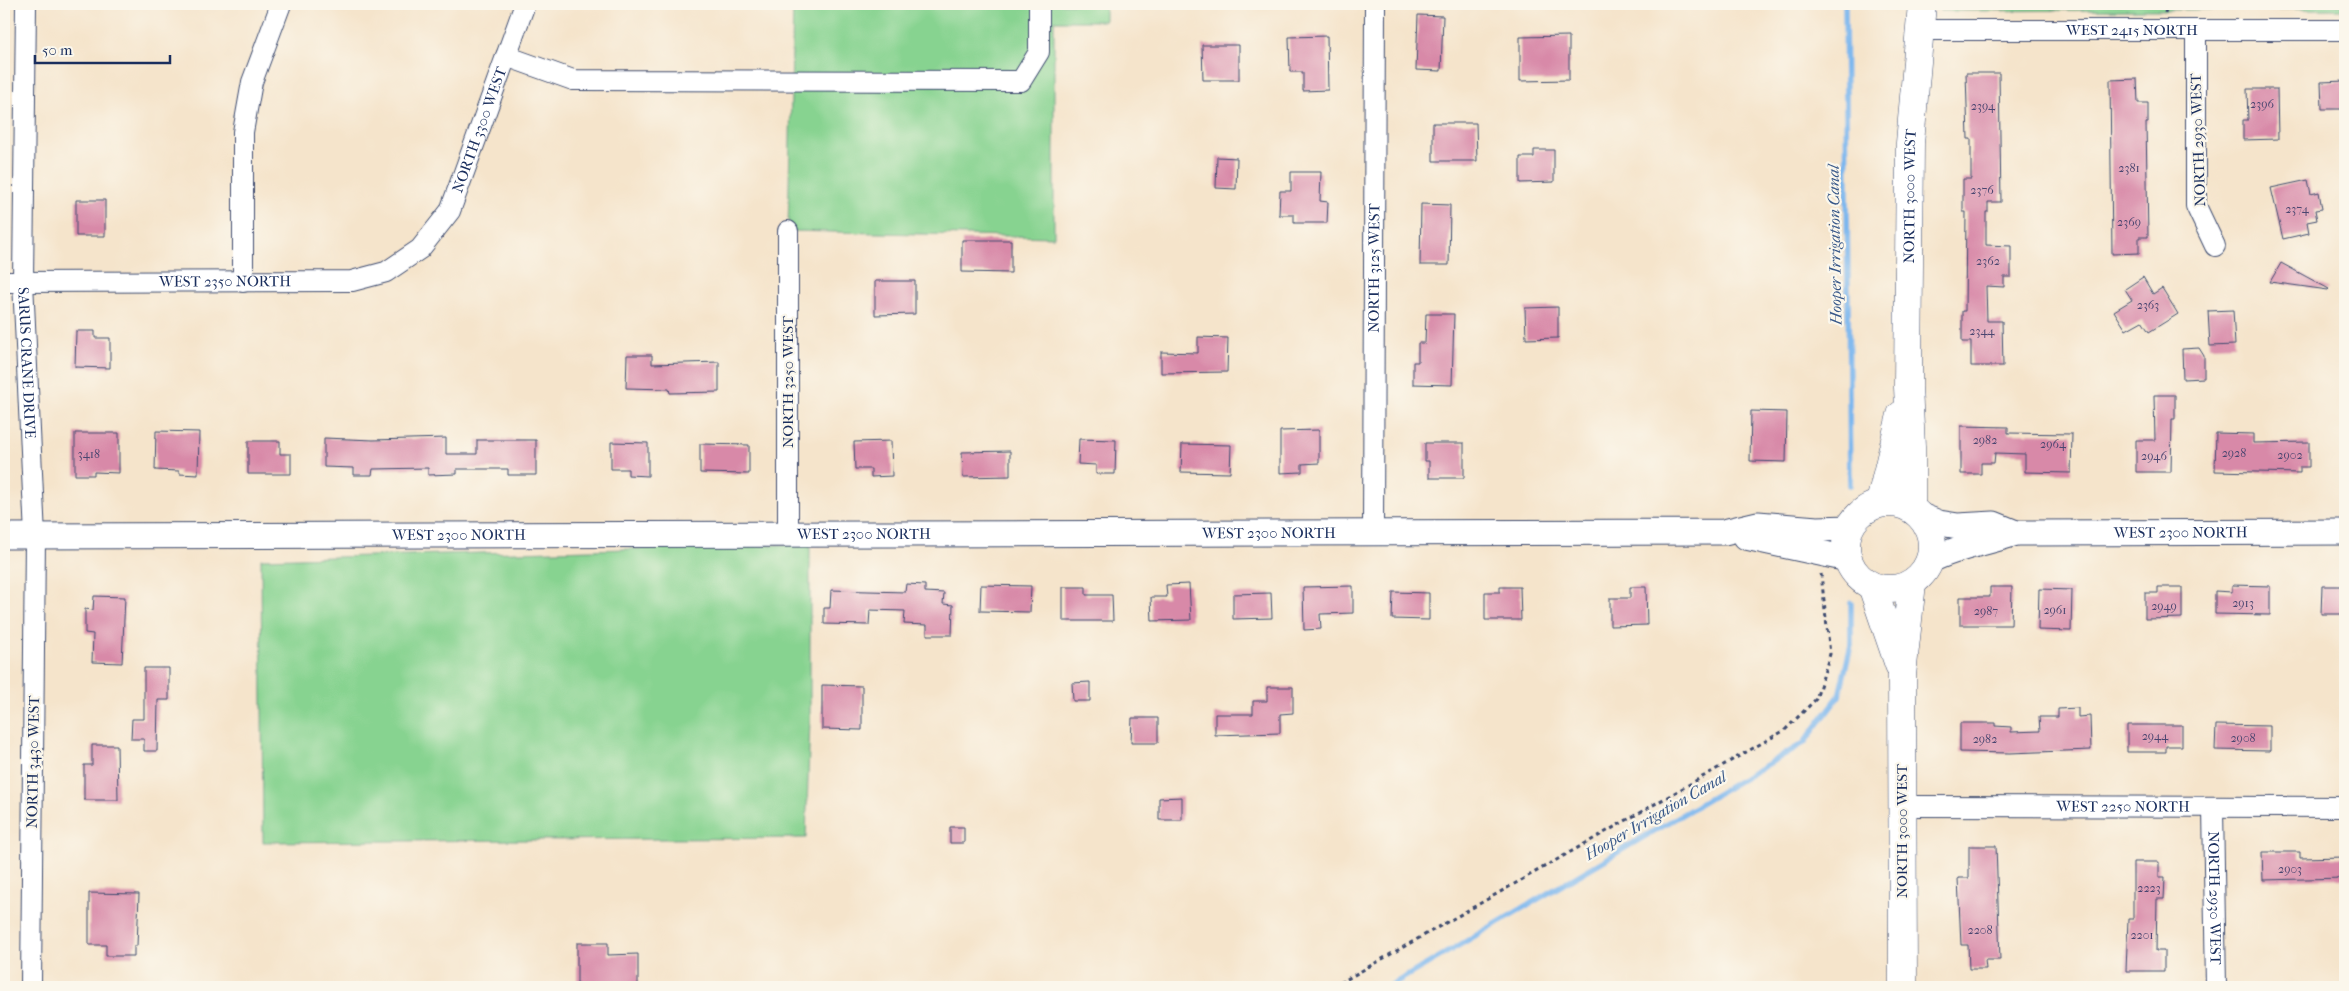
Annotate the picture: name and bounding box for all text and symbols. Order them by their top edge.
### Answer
street label: WEST 2415 NORTH [2065,21,2198,39]
scale bar [35,32,170,64]
text: 50 m [42,41,73,59]
street label: NORTH 3300 WEST [448,64,511,195]
street label: NORTH 2930 WEST [2187,72,2209,207]
house number: 2396 [2250,97,2274,111]
house number: 2394 [1971,99,1996,113]
street label: NORTH 3000 WEST [1900,127,1920,263]
house number: 2381 [2118,161,2140,175]
water label: Hooper Irrigation Canal [1824,163,1845,326]
house number: 2376 [1970,183,1994,197]
street label: NORTH 3125 WEST [1365,202,1383,333]
house number: 2374 [2285,202,2310,216]
house number: 2369 [2117,215,2141,229]
house number: 2362 [1976,254,2000,268]
street label: WEST 2350 NORTH [158,272,291,291]
street label: SARUS CRANE DRIVE [14,287,39,439]
house number: 2363 [2137,298,2159,312]
street label: NORTH 3250 WEST [779,315,797,448]
house number: 2344 [1969,324,1996,338]
house number: 2982 [1973,433,1997,447]
house number: 2964 [2040,437,2067,451]
house number: 2928 [2222,446,2246,460]
house number: 3418 [78,447,100,461]
house number: 2902 [2277,448,2303,462]
house number: 2946 [2141,449,2167,463]
street label: WEST 2300 NORTH [2113,523,2248,542]
street label: WEST 2300 NORTH [1201,524,1336,542]
street label: WEST 2300 NORTH [796,525,931,543]
street label: WEST 2300 NORTH [391,526,526,544]
house number: 2913 [2232,596,2254,610]
house number: 2949 [2151,599,2177,613]
house number: 2961 [2043,603,2067,617]
house number: 2987 [1974,604,1998,618]
street label: NORTH 3430 WEST [23,695,43,829]
house number: 2944 [2142,729,2169,743]
house number: 2908 [2230,731,2256,745]
house number: 2982 [1973,732,1997,746]
street label: NORTH 3000 WEST [1893,763,1911,898]
water label: Hooper Irrigation Canal [1580,766,1731,864]
street label: WEST 2250 NORTH [2055,797,2190,816]
street label: NORTH 2930 WEST [2204,831,2225,966]
house number: 2903 [2278,862,2302,876]
house number: 2223 [2137,881,2161,895]
house number: 2208 [1968,923,1993,937]
house number: 2201 [2130,928,2154,942]

